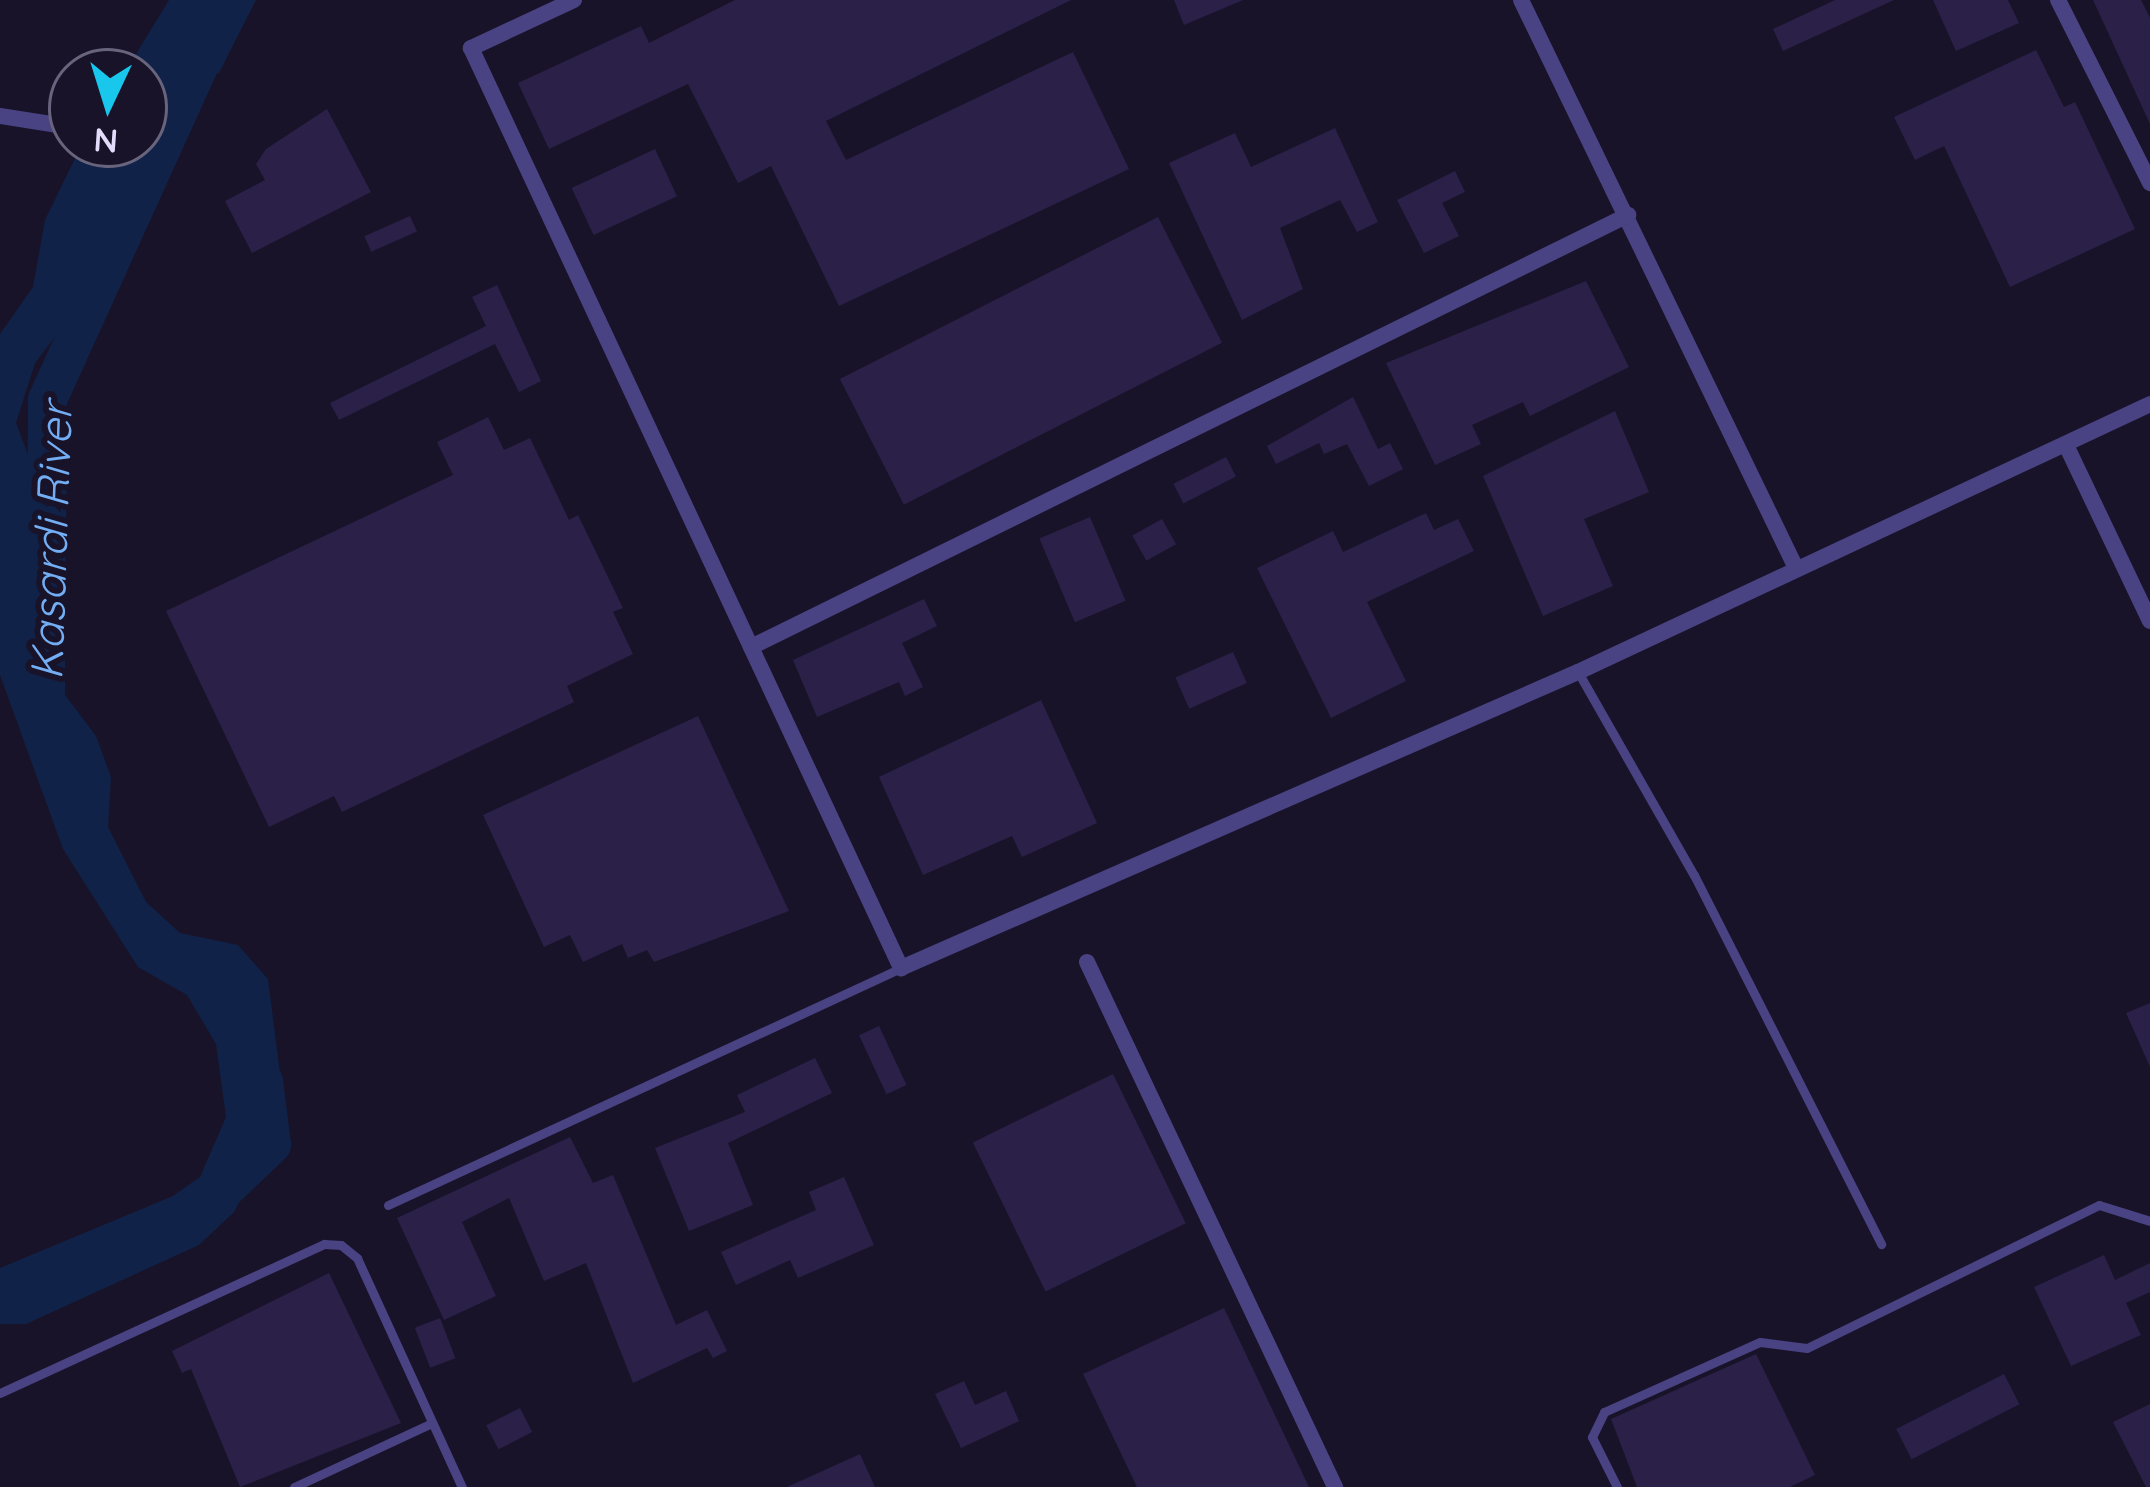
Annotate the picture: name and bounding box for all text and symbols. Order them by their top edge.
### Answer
north arrow [48,48,168,168]
text: N [92,120,119,163]
water label: Kasardi River [19,401,83,681]

